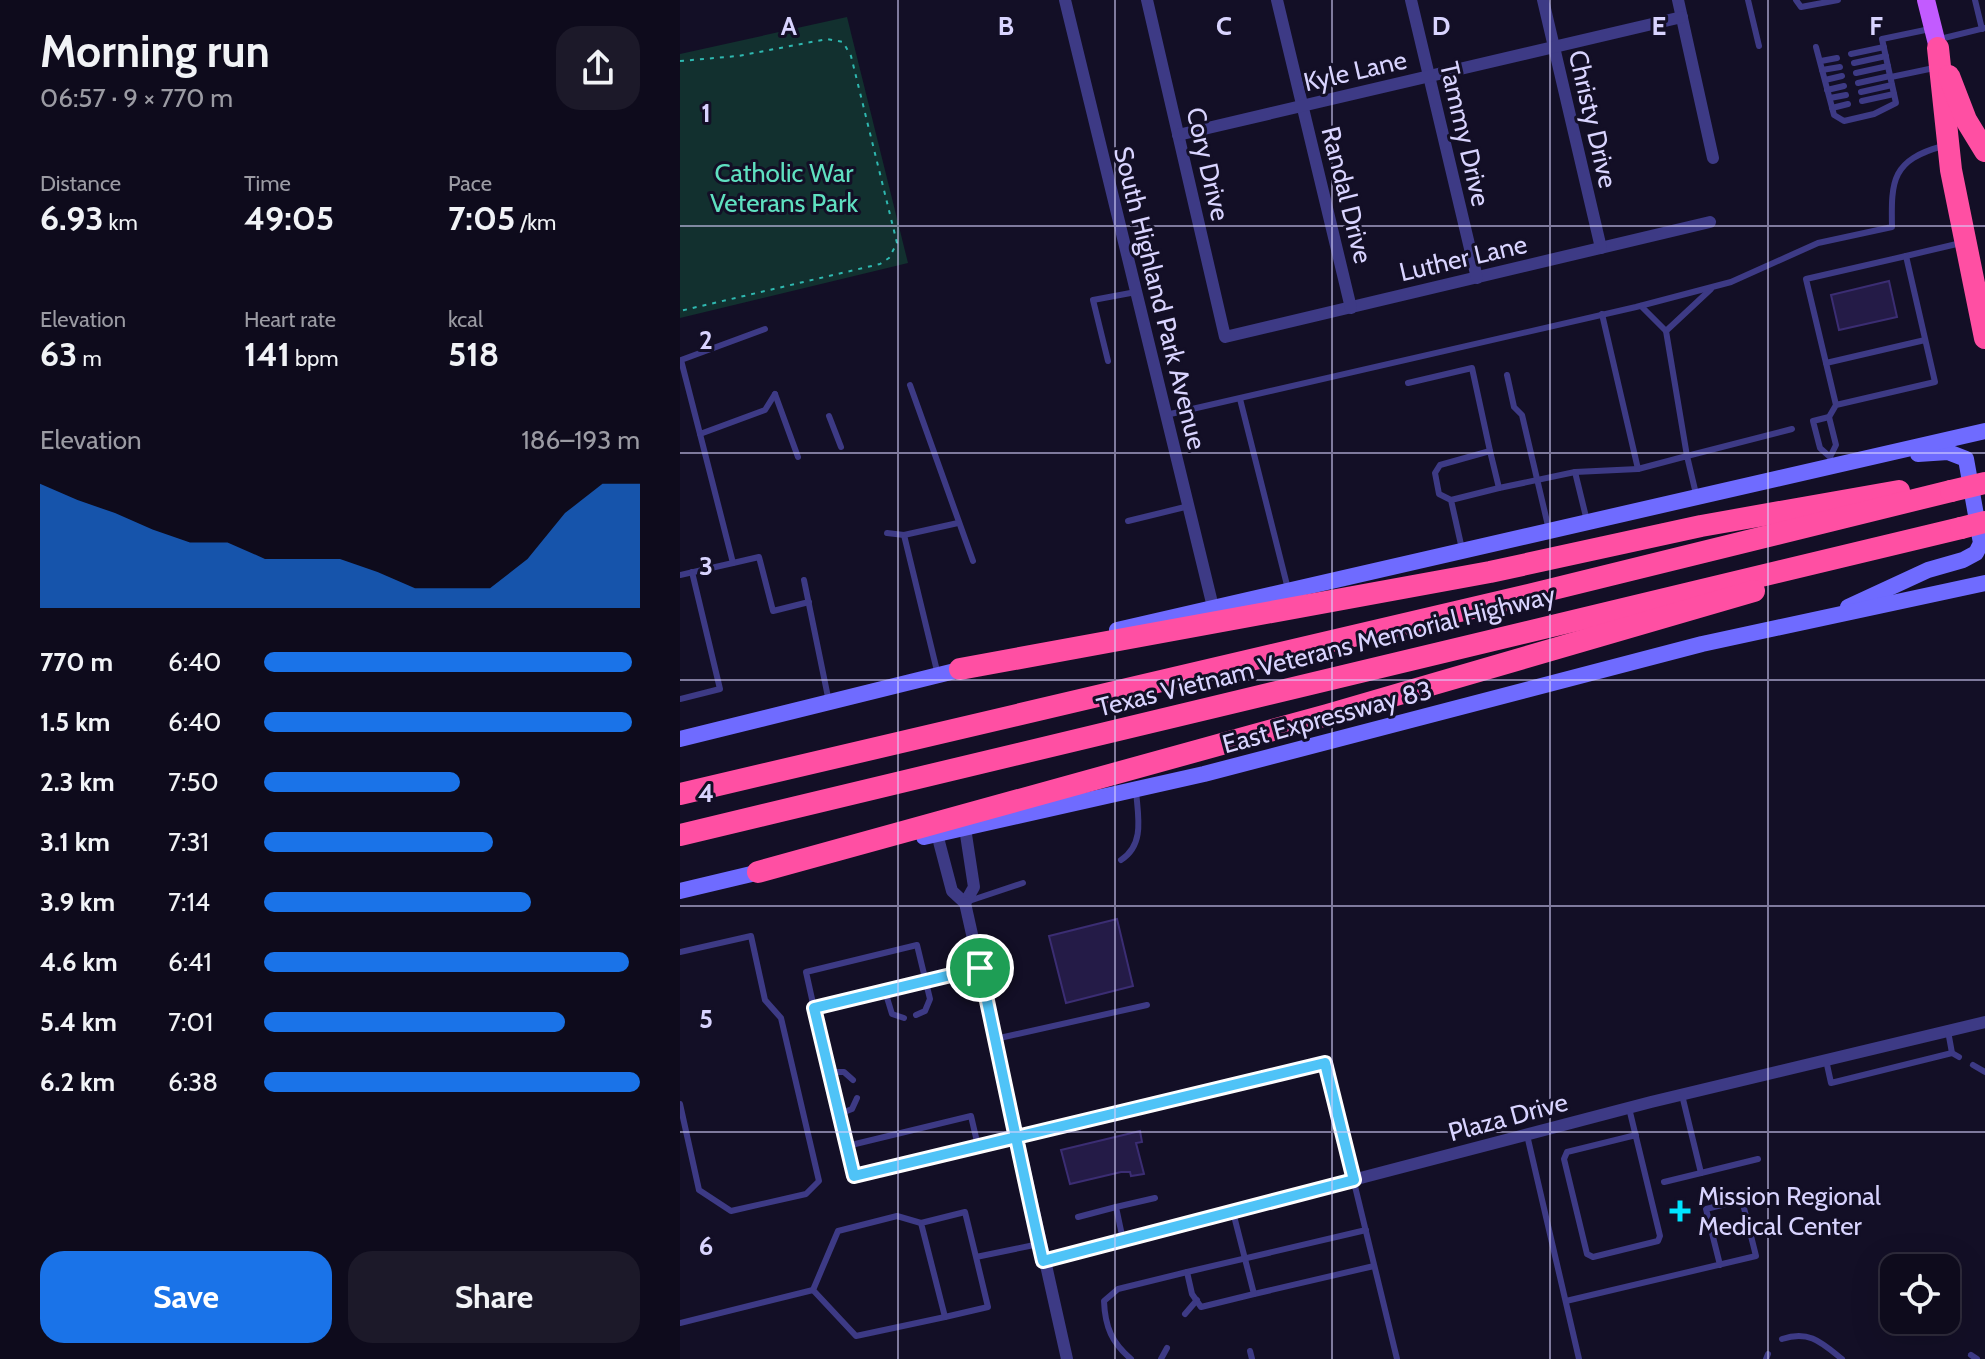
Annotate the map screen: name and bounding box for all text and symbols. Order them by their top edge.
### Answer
text: A [781,10,798,42]
text: B [998,10,1014,42]
text: C [1216,10,1232,42]
text: D [1432,10,1450,42]
text: E [1652,10,1666,42]
text: F [1869,10,1883,42]
text: Morning run [40,25,270,78]
button: share [556,26,640,110]
street label: Kyle Lane [1300,44,1410,98]
street label: Christy Drive [1562,47,1624,191]
street label: Tammy Drive [1433,59,1497,209]
text: 06:57 · 9 × 770 m [40,82,233,114]
text: 1 [701,97,711,129]
street label: Cory Drive [1179,104,1237,224]
street label: Randal Drive [1315,123,1379,267]
street label: South Highland Park Avenue [1107,143,1213,453]
park label: Catholic War Veterans Park [710,157,858,219]
text: Distance [40,170,121,197]
text: Time [244,170,291,197]
text: Pace [448,170,492,197]
text: 6.93 [40,197,104,239]
text: 49:05 [244,197,334,239]
text: 7:05 [448,197,515,239]
text: km [104,209,138,236]
text: /km [515,209,556,236]
street label: Luther Lane [1396,228,1530,288]
text: Elevation [40,306,126,333]
text: Heart rate [244,306,336,333]
text: kcal [448,306,483,333]
text: 2 [699,324,713,356]
text: 63 [40,333,77,375]
text: 141 [244,333,290,375]
text: 518 [448,333,499,375]
text: m [77,345,102,372]
text: bpm [290,345,339,372]
text: Elevation [40,424,142,456]
text: 186–193 m [521,424,640,456]
text: 3 [699,550,713,582]
street label: Texas Vietnam Veterans Memorial Highway [1093,578,1559,724]
text: 770 m [40,646,113,678]
text: 6:40 [168,646,221,678]
street label: East Expressway 83 [1219,674,1435,760]
text: 1.5 km [40,706,110,738]
text: 6:40 [168,706,221,738]
text: 2.3 km [40,766,115,798]
text: 7:50 [168,766,219,798]
text: 4 [698,777,714,809]
text: 3.1 km [40,826,110,858]
text: 7:31 [168,826,209,858]
text: 3.9 km [40,886,115,918]
text: 7:14 [168,886,210,918]
pin [946,934,1014,1002]
text: 4.6 km [40,946,118,978]
text: 6:41 [168,946,212,978]
icon: arrive [958,946,1002,990]
text: 5 [699,1003,713,1035]
text: 5.4 km [40,1006,117,1038]
text: 7:01 [168,1006,213,1038]
text: 6.2 km [40,1066,115,1098]
text: 6:38 [168,1066,218,1098]
street label: Plaza Drive [1445,1086,1571,1148]
place label: Mission Regional Medical Center [1698,1180,1881,1242]
marker: Mission Regional Medical Center [1669,1200,1691,1222]
text: 6 [699,1230,713,1262]
button: Save [40,1251,332,1343]
button: Share [348,1251,640,1343]
map controls [1880,1254,1960,1334]
button: locate [1880,1254,1960,1334]

